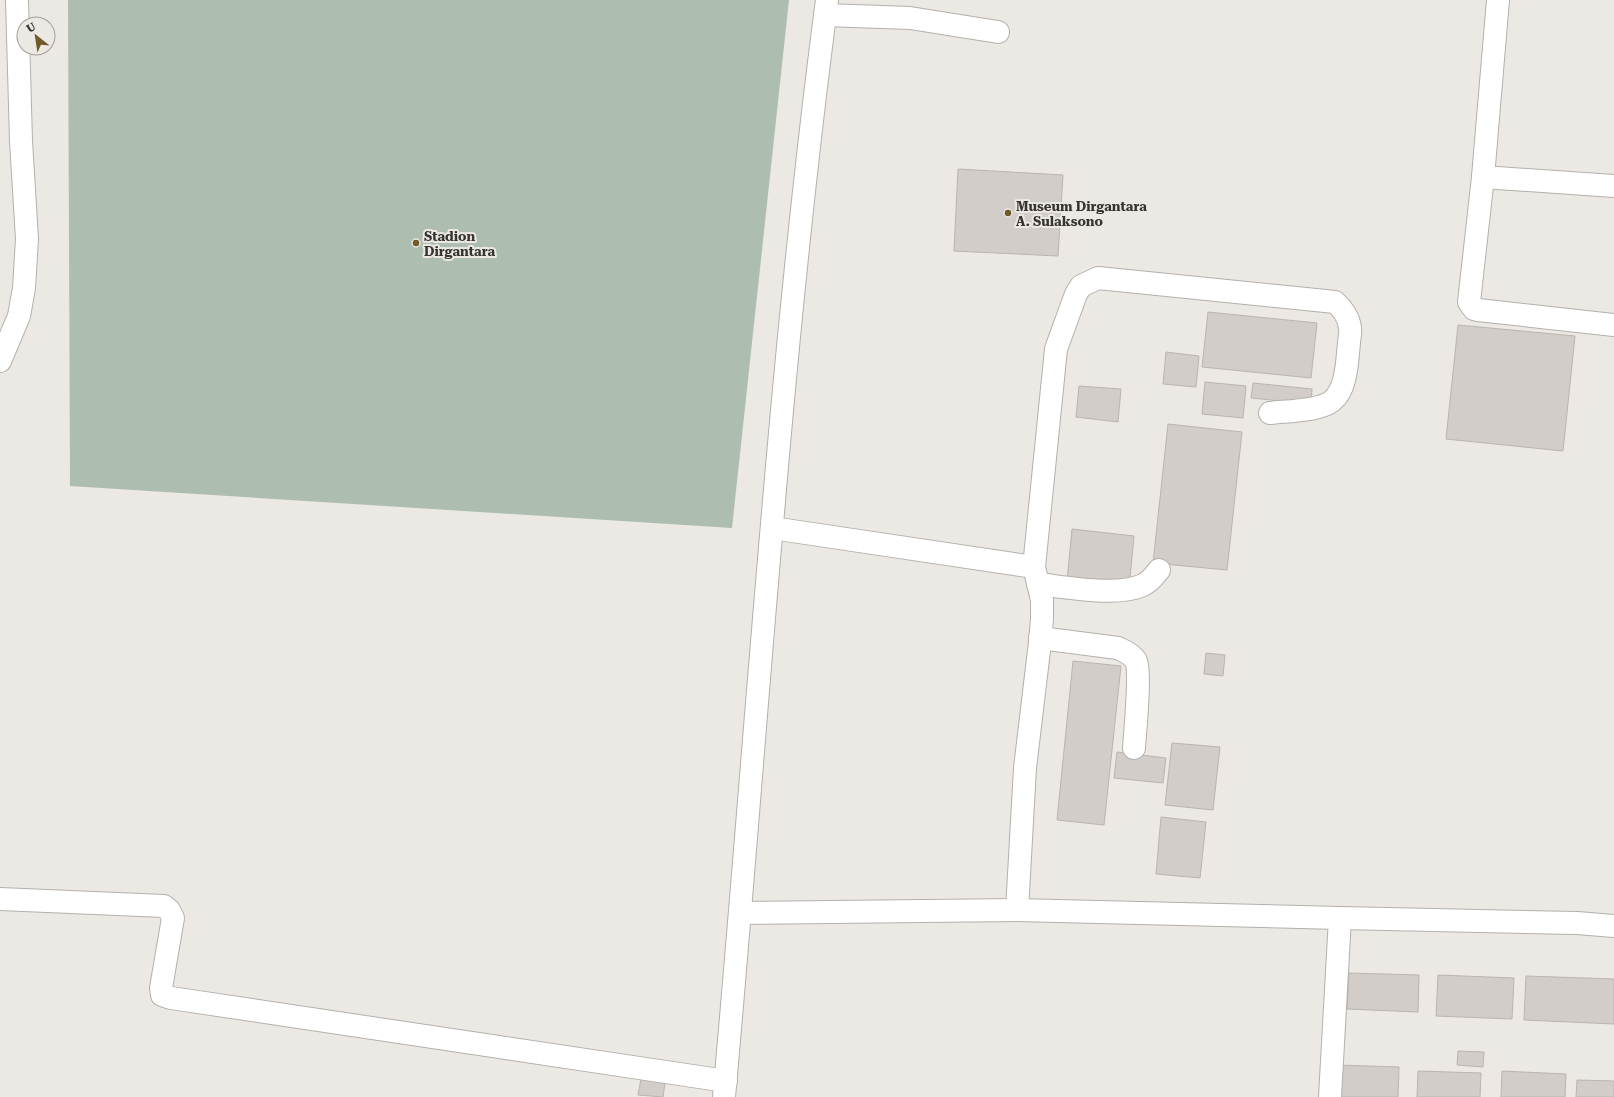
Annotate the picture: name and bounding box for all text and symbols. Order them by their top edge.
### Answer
north arrow [16,16,56,56]
text: U [24,20,39,36]
place label: Museum Dirgantara A. Sulaksono [1016,199,1147,229]
marker: Museum Dirgantara A. Sulaksono [1003,208,1013,218]
place label: Stadion Dirgantara [424,229,495,259]
marker: Stadion Dirgantara [411,238,421,248]

